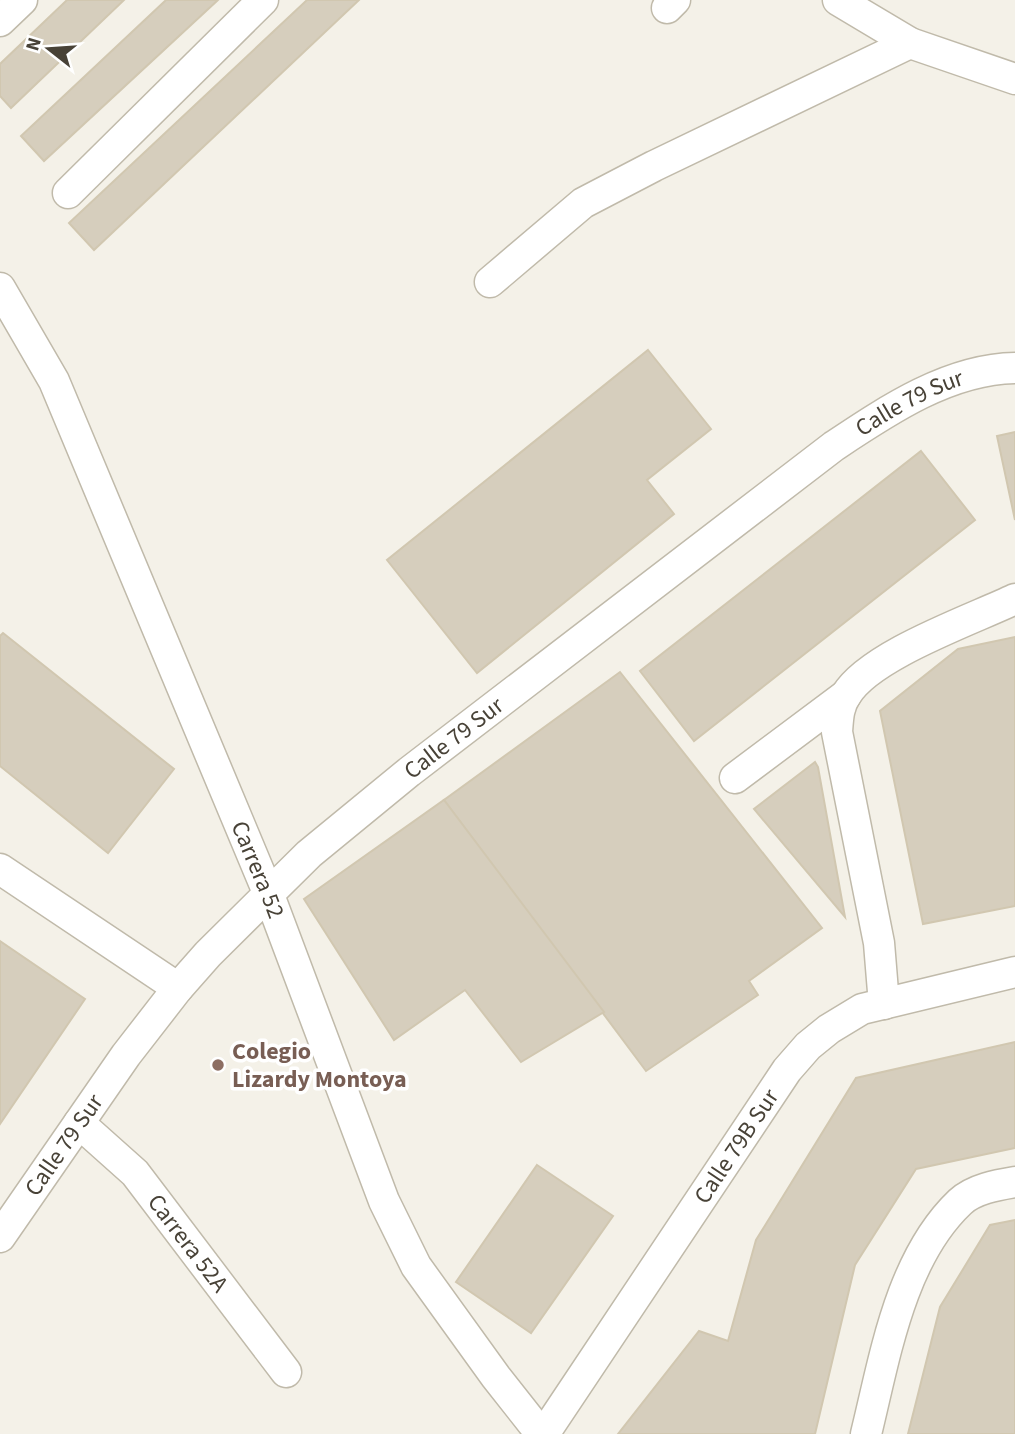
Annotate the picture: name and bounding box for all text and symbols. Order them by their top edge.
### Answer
north arrow [14,14,84,84]
text: N [19,34,49,54]
street label: Calle 79 Sur [848,360,968,445]
street label: Calle 79 Sur [396,688,511,788]
street label: Carrera 52 [222,815,294,923]
place label: Colegio Lizardy Montoya [232,1034,407,1097]
marker: Colegio Lizardy Montoya [210,1057,226,1073]
street label: Calle 79B Sur [685,1081,788,1211]
street label: Calle 79 Sur [16,1086,112,1203]
street label: Carrera 52A [139,1186,237,1300]

